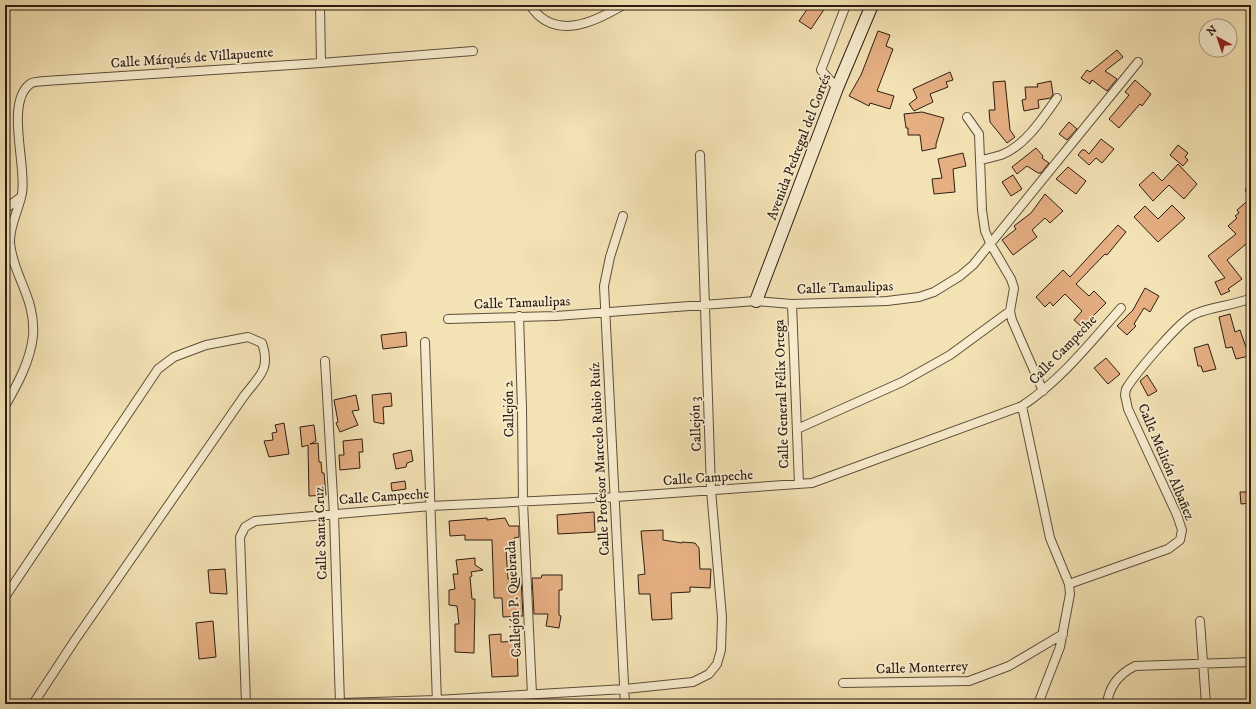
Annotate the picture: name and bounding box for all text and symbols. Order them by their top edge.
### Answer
north arrow [1198,18,1238,58]
text: N [1204,23,1220,39]
street label: Calle Márqués de Villapuente [110,43,274,73]
street label: Avenida Pedregal del Cortés [763,71,835,223]
street label: Calle Tamaulipas [797,277,894,299]
street label: Calle Tamaulipas [474,292,571,314]
street label: Calle Campeche [1025,311,1101,389]
street label: Calle General Félix Ortega [770,319,794,469]
street label: Calle Profesor Marcelo Rubio Ruíz [586,362,614,556]
street label: Callejón 2 [500,380,518,438]
street label: Callejón 3 [686,396,706,452]
street label: Calle Melitón Albañez [1133,401,1199,523]
street label: Calle Campeche [662,466,754,490]
street label: Calle Campeche [338,485,430,509]
street label: Calle Santa Cruz [310,486,332,580]
street label: Callejón P. Quebrada [502,540,526,658]
street label: Calle Monterrey [876,657,969,679]

